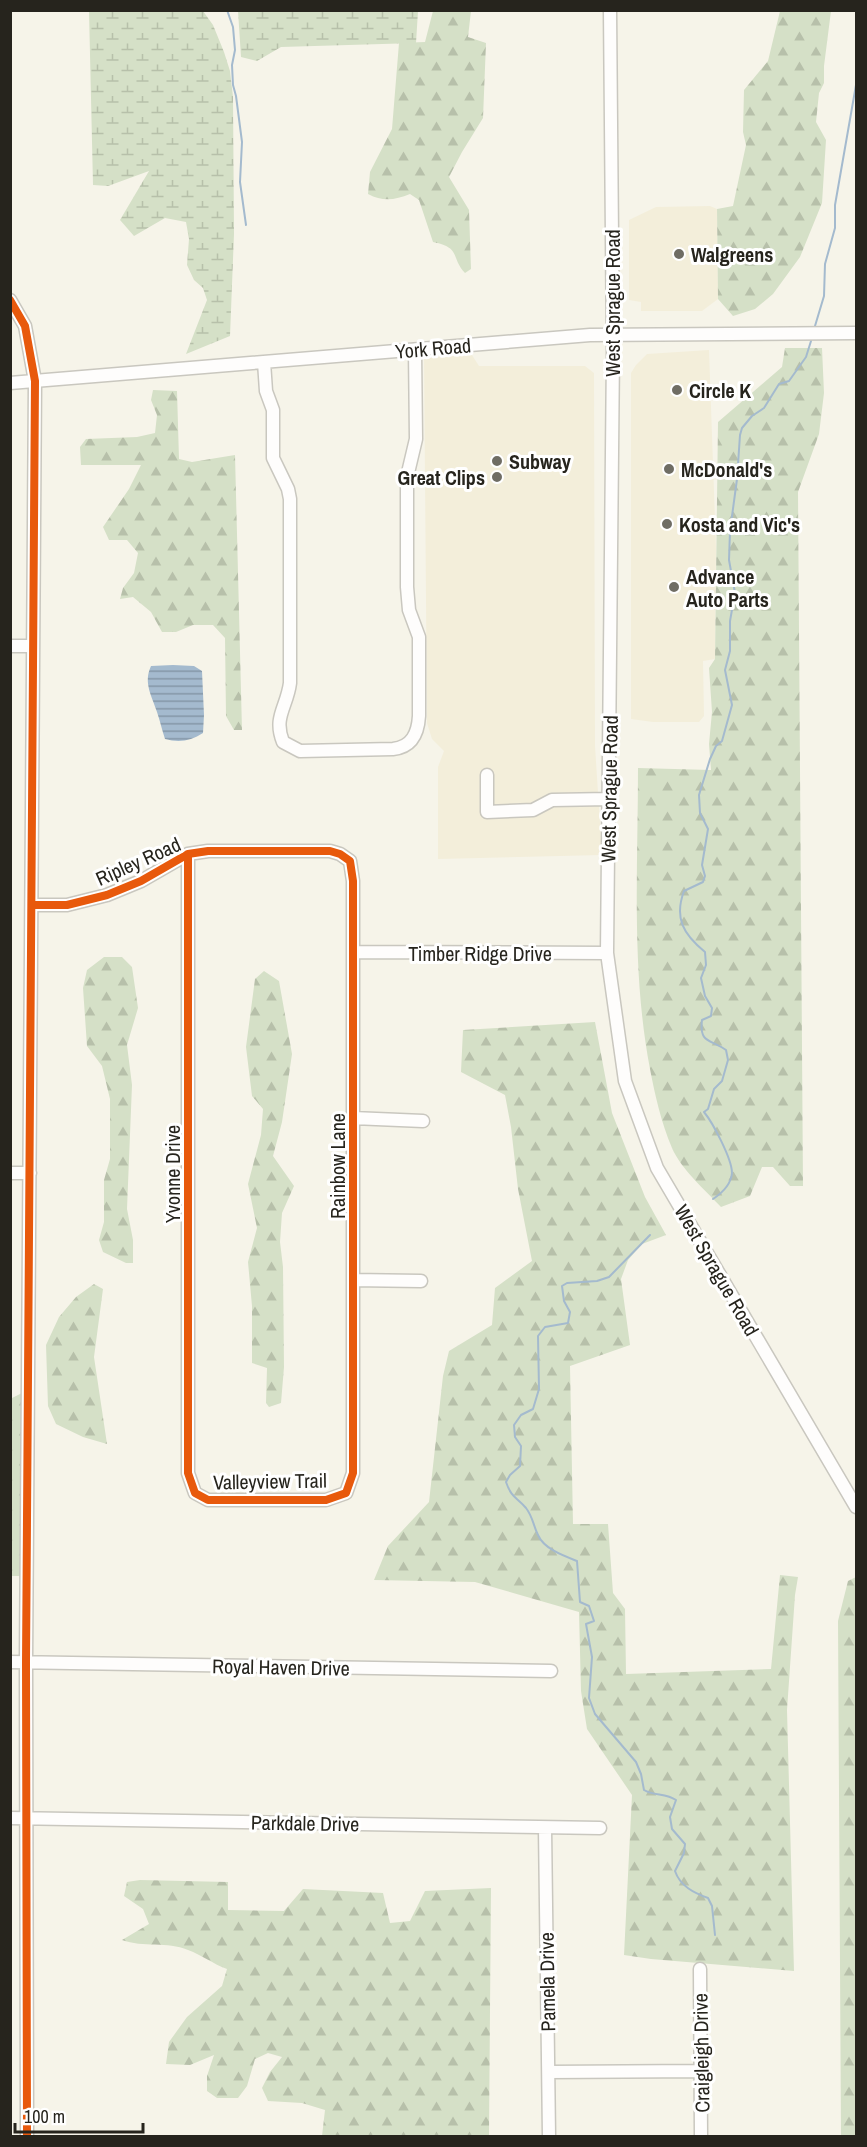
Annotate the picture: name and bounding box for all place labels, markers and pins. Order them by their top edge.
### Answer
place label: Walgreens [691,241,773,268]
marker: Walgreens [672,247,686,261]
place label: Circle K [689,377,751,404]
marker: Circle K [670,383,684,397]
place label: Subway [509,448,572,475]
marker: Subway [490,454,504,468]
place label: McDonald's [681,456,772,483]
marker: McDonald's [662,462,676,476]
place label: Great Clips [398,464,485,491]
marker: Great Clips [490,470,504,484]
place label: Kosta and Vic's [679,511,800,538]
marker: Kosta and Vic's [660,517,674,531]
place label: Advance Auto Parts [686,563,769,613]
marker: Advance Auto Parts [667,580,681,594]

